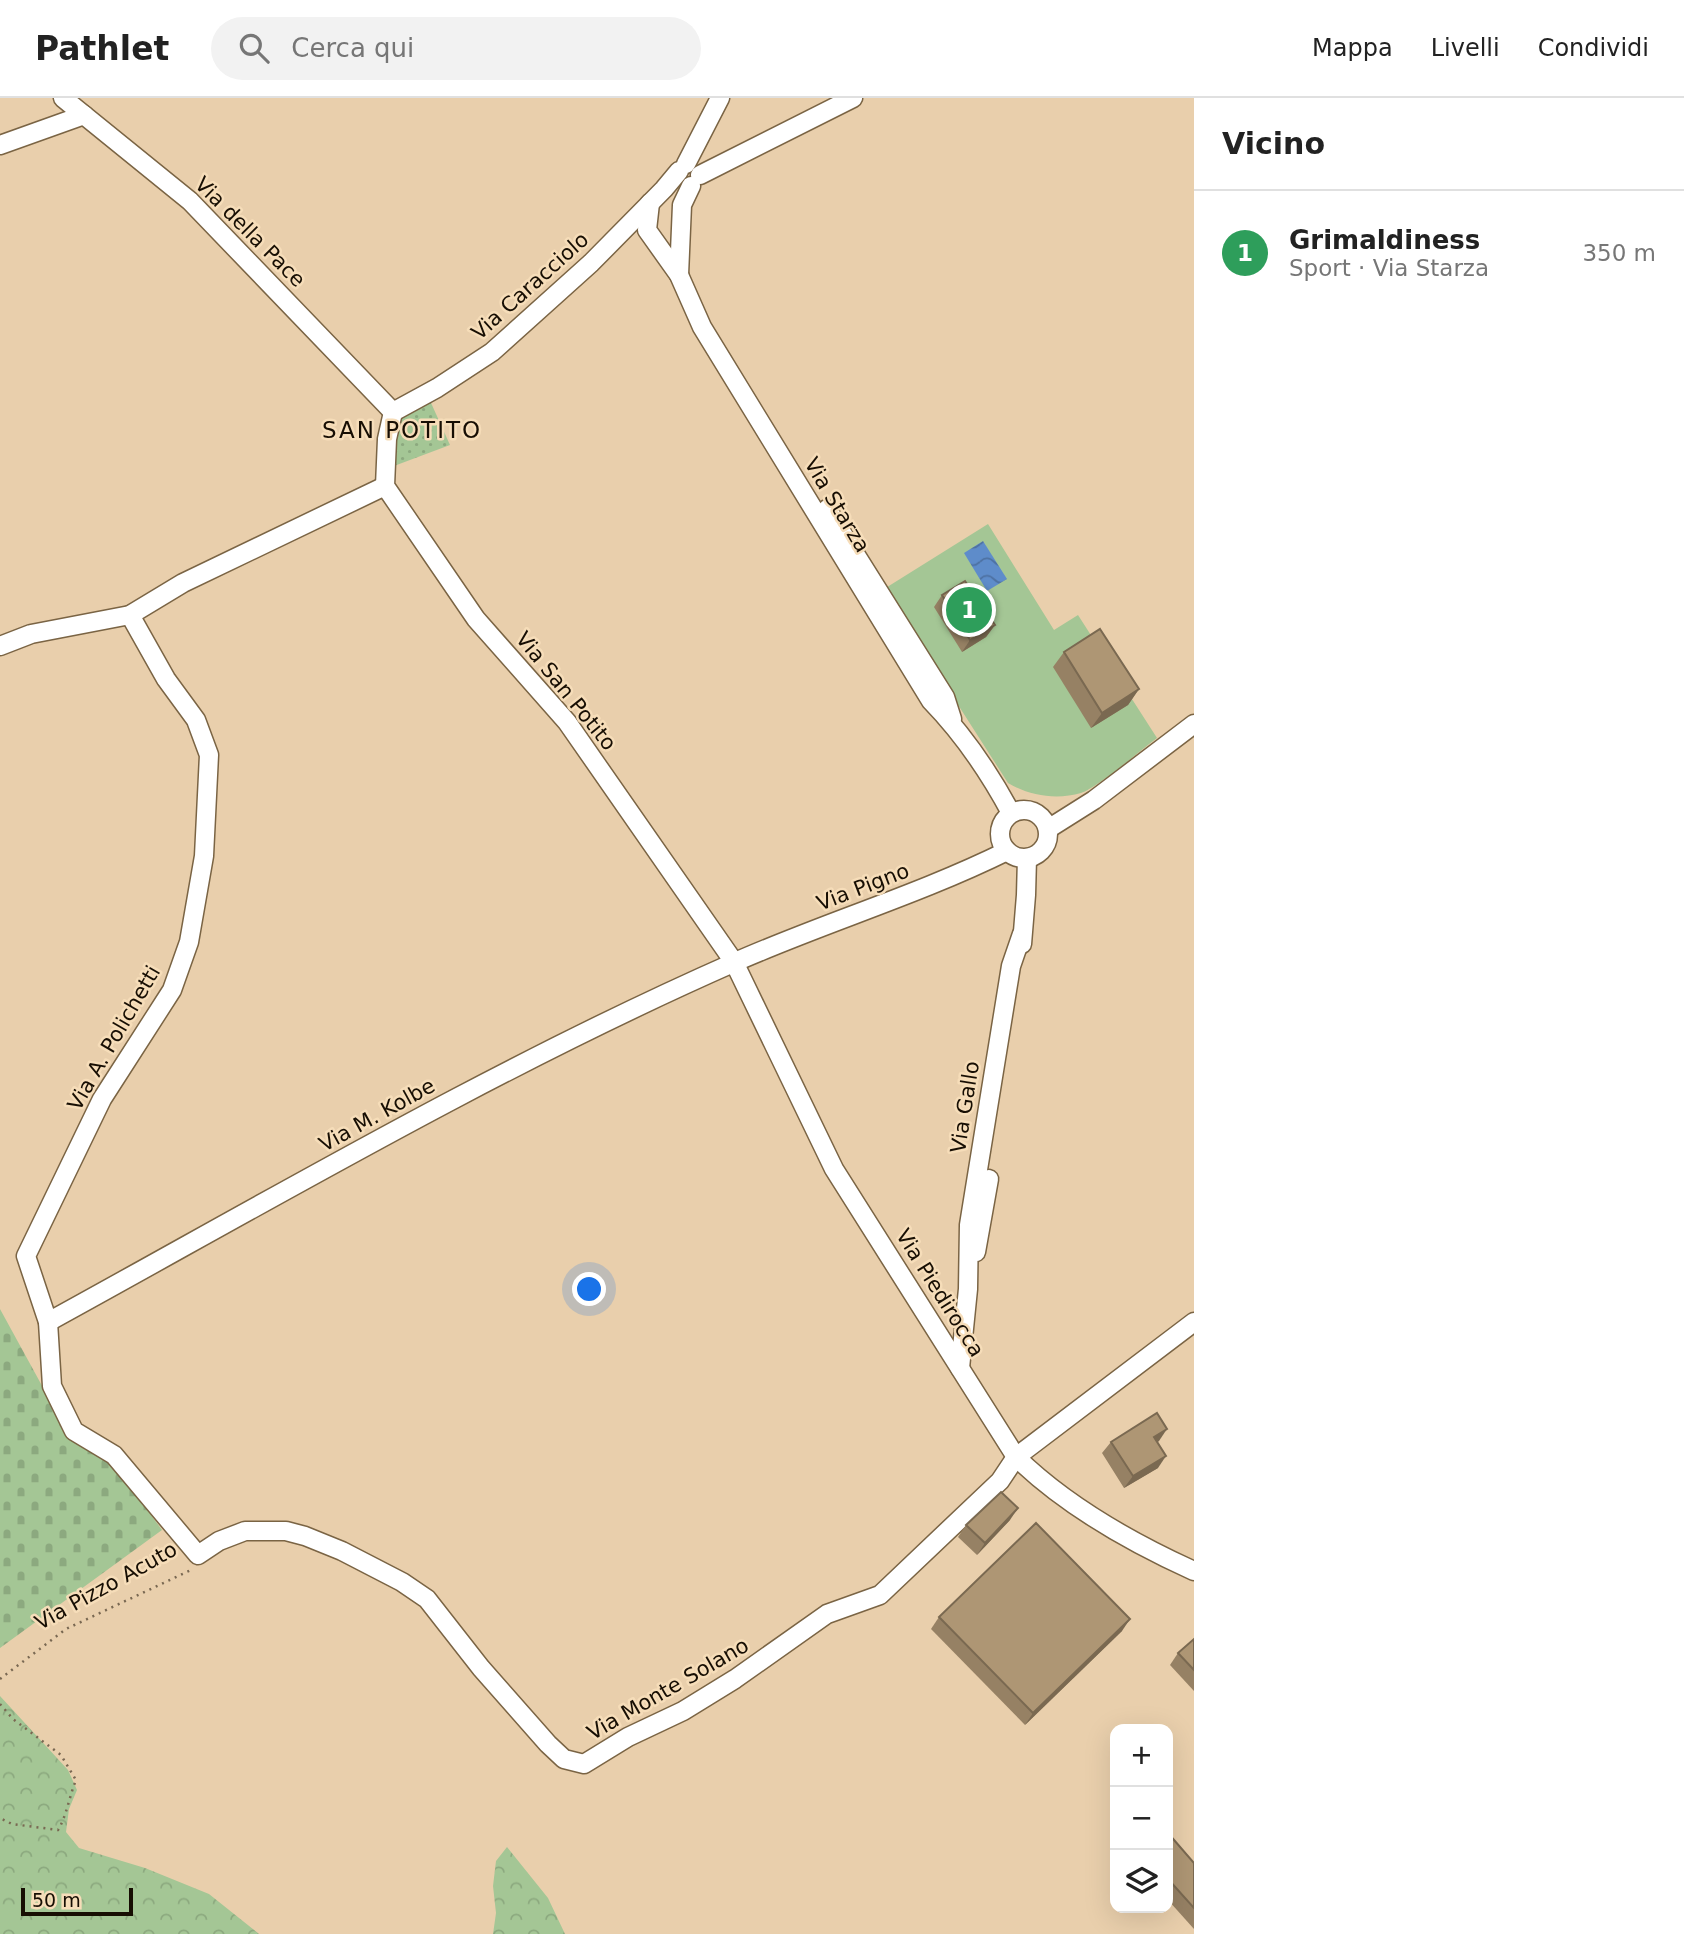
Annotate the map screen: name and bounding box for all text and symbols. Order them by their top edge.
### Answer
search box [211,17,701,80]
text: Pathlet [35,29,169,68]
icon: search [235,29,273,67]
text: Cerca qui [291,33,414,63]
text: Mappa [1312,34,1393,62]
text: Livelli [1431,34,1500,62]
text: Condividi [1538,34,1649,62]
text: Vicino [1222,126,1325,161]
street label: Via della Pace [190,172,310,292]
text: Grimaldiness [1289,225,1480,255]
street label: Via Caracciolo [467,227,593,345]
text: 1 [1237,240,1253,266]
text: 350 m [1582,240,1656,266]
text: Sport · Via Starza [1289,255,1489,281]
district label: SAN POTITO [322,417,482,443]
street label: Via Starza [799,453,875,557]
pin: 1 [946,584,992,636]
street label: Via San Potito [511,627,621,755]
street label: Via Pigno [814,858,912,916]
street label: Via A. Polichetti [63,961,165,1115]
street label: Via Gallo [946,1059,984,1155]
street label: Via M. Kolbe [315,1073,439,1157]
street label: Via Piedirocca [891,1225,989,1361]
your location [572,1272,606,1306]
street label: Via Pizzo Acuto [31,1537,181,1635]
street label: Via Monte Solano [583,1633,753,1745]
map controls [1110,1724,1173,1913]
button: + [1110,1724,1173,1787]
button: − [1110,1787,1173,1850]
button: layers [1110,1850,1173,1913]
scale bar [21,1885,133,1917]
text: 50 m [32,1889,81,1911]

